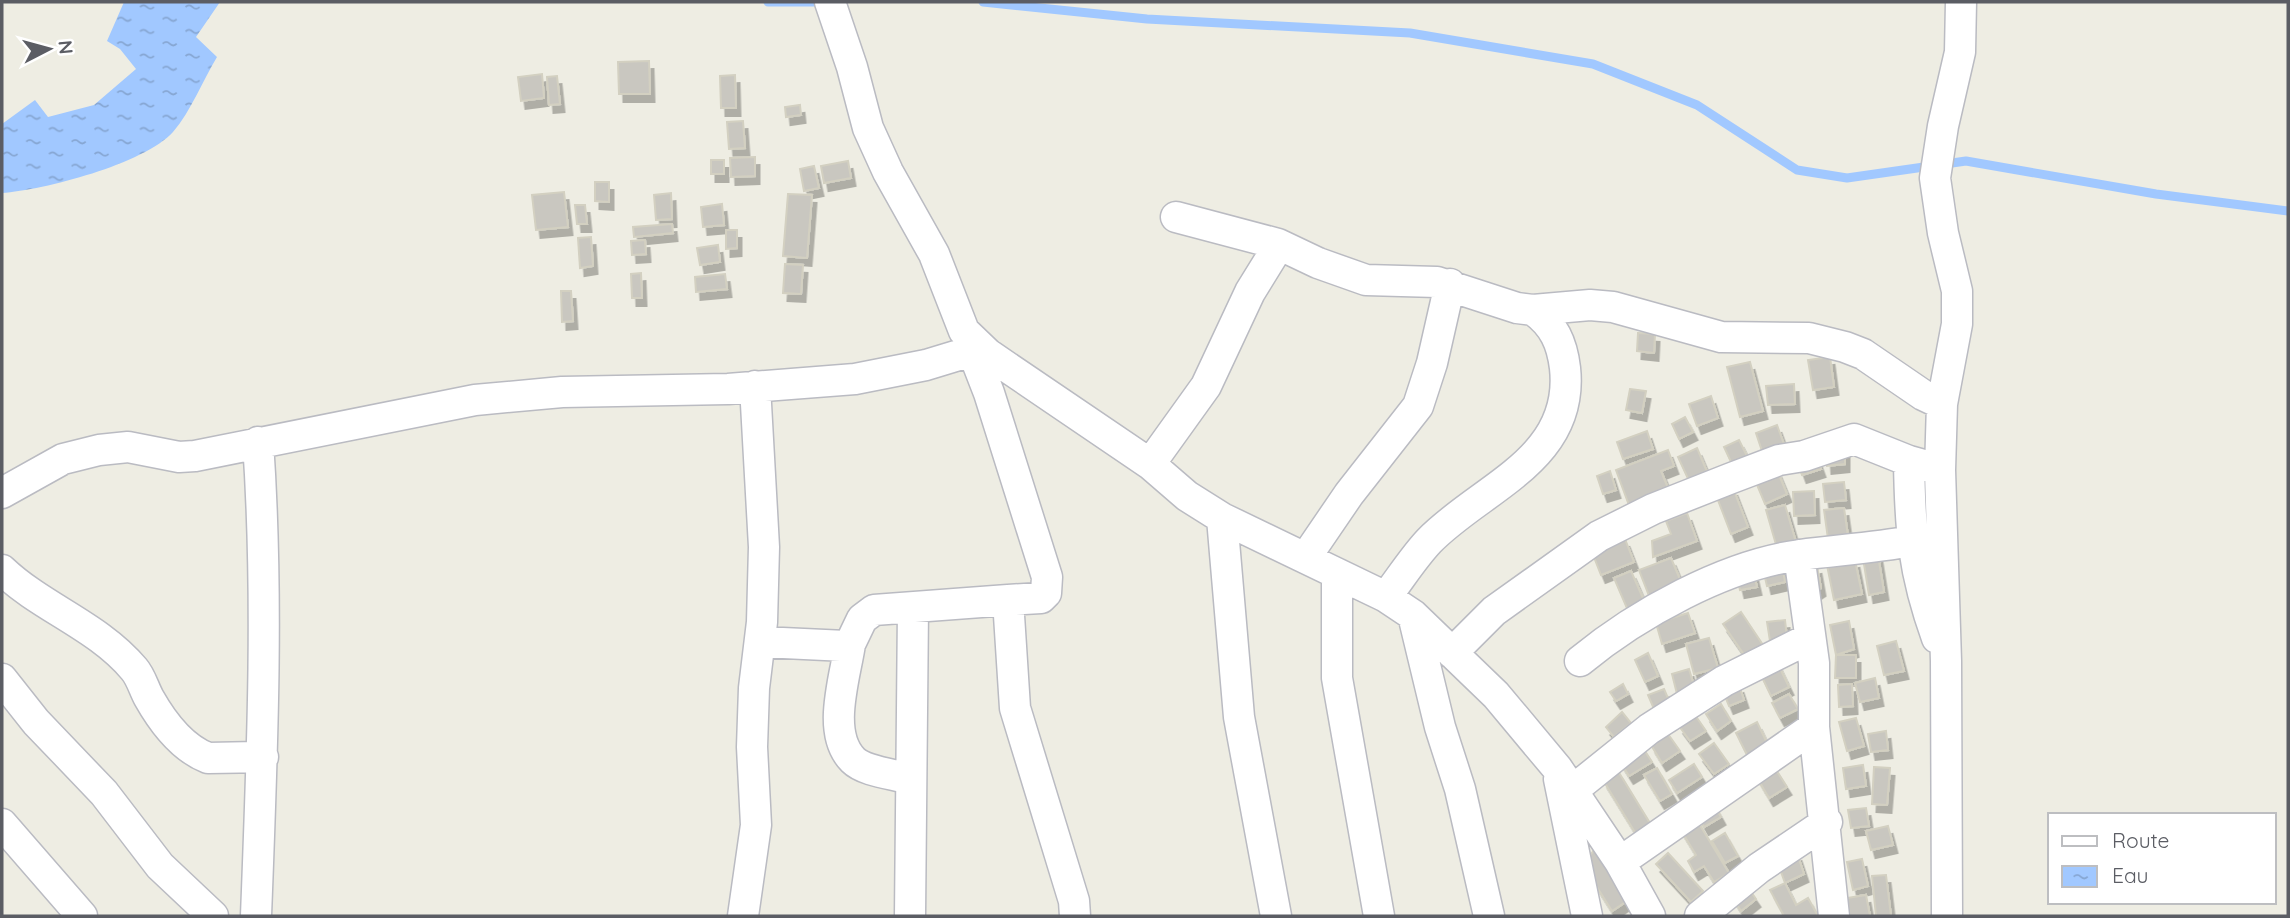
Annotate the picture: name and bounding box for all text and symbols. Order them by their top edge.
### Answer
north arrow [14,14,84,84]
text: N [53,39,79,55]
legend [2048,813,2276,904]
text: Route [2112,827,2169,853]
text: Eau [2112,862,2148,888]

